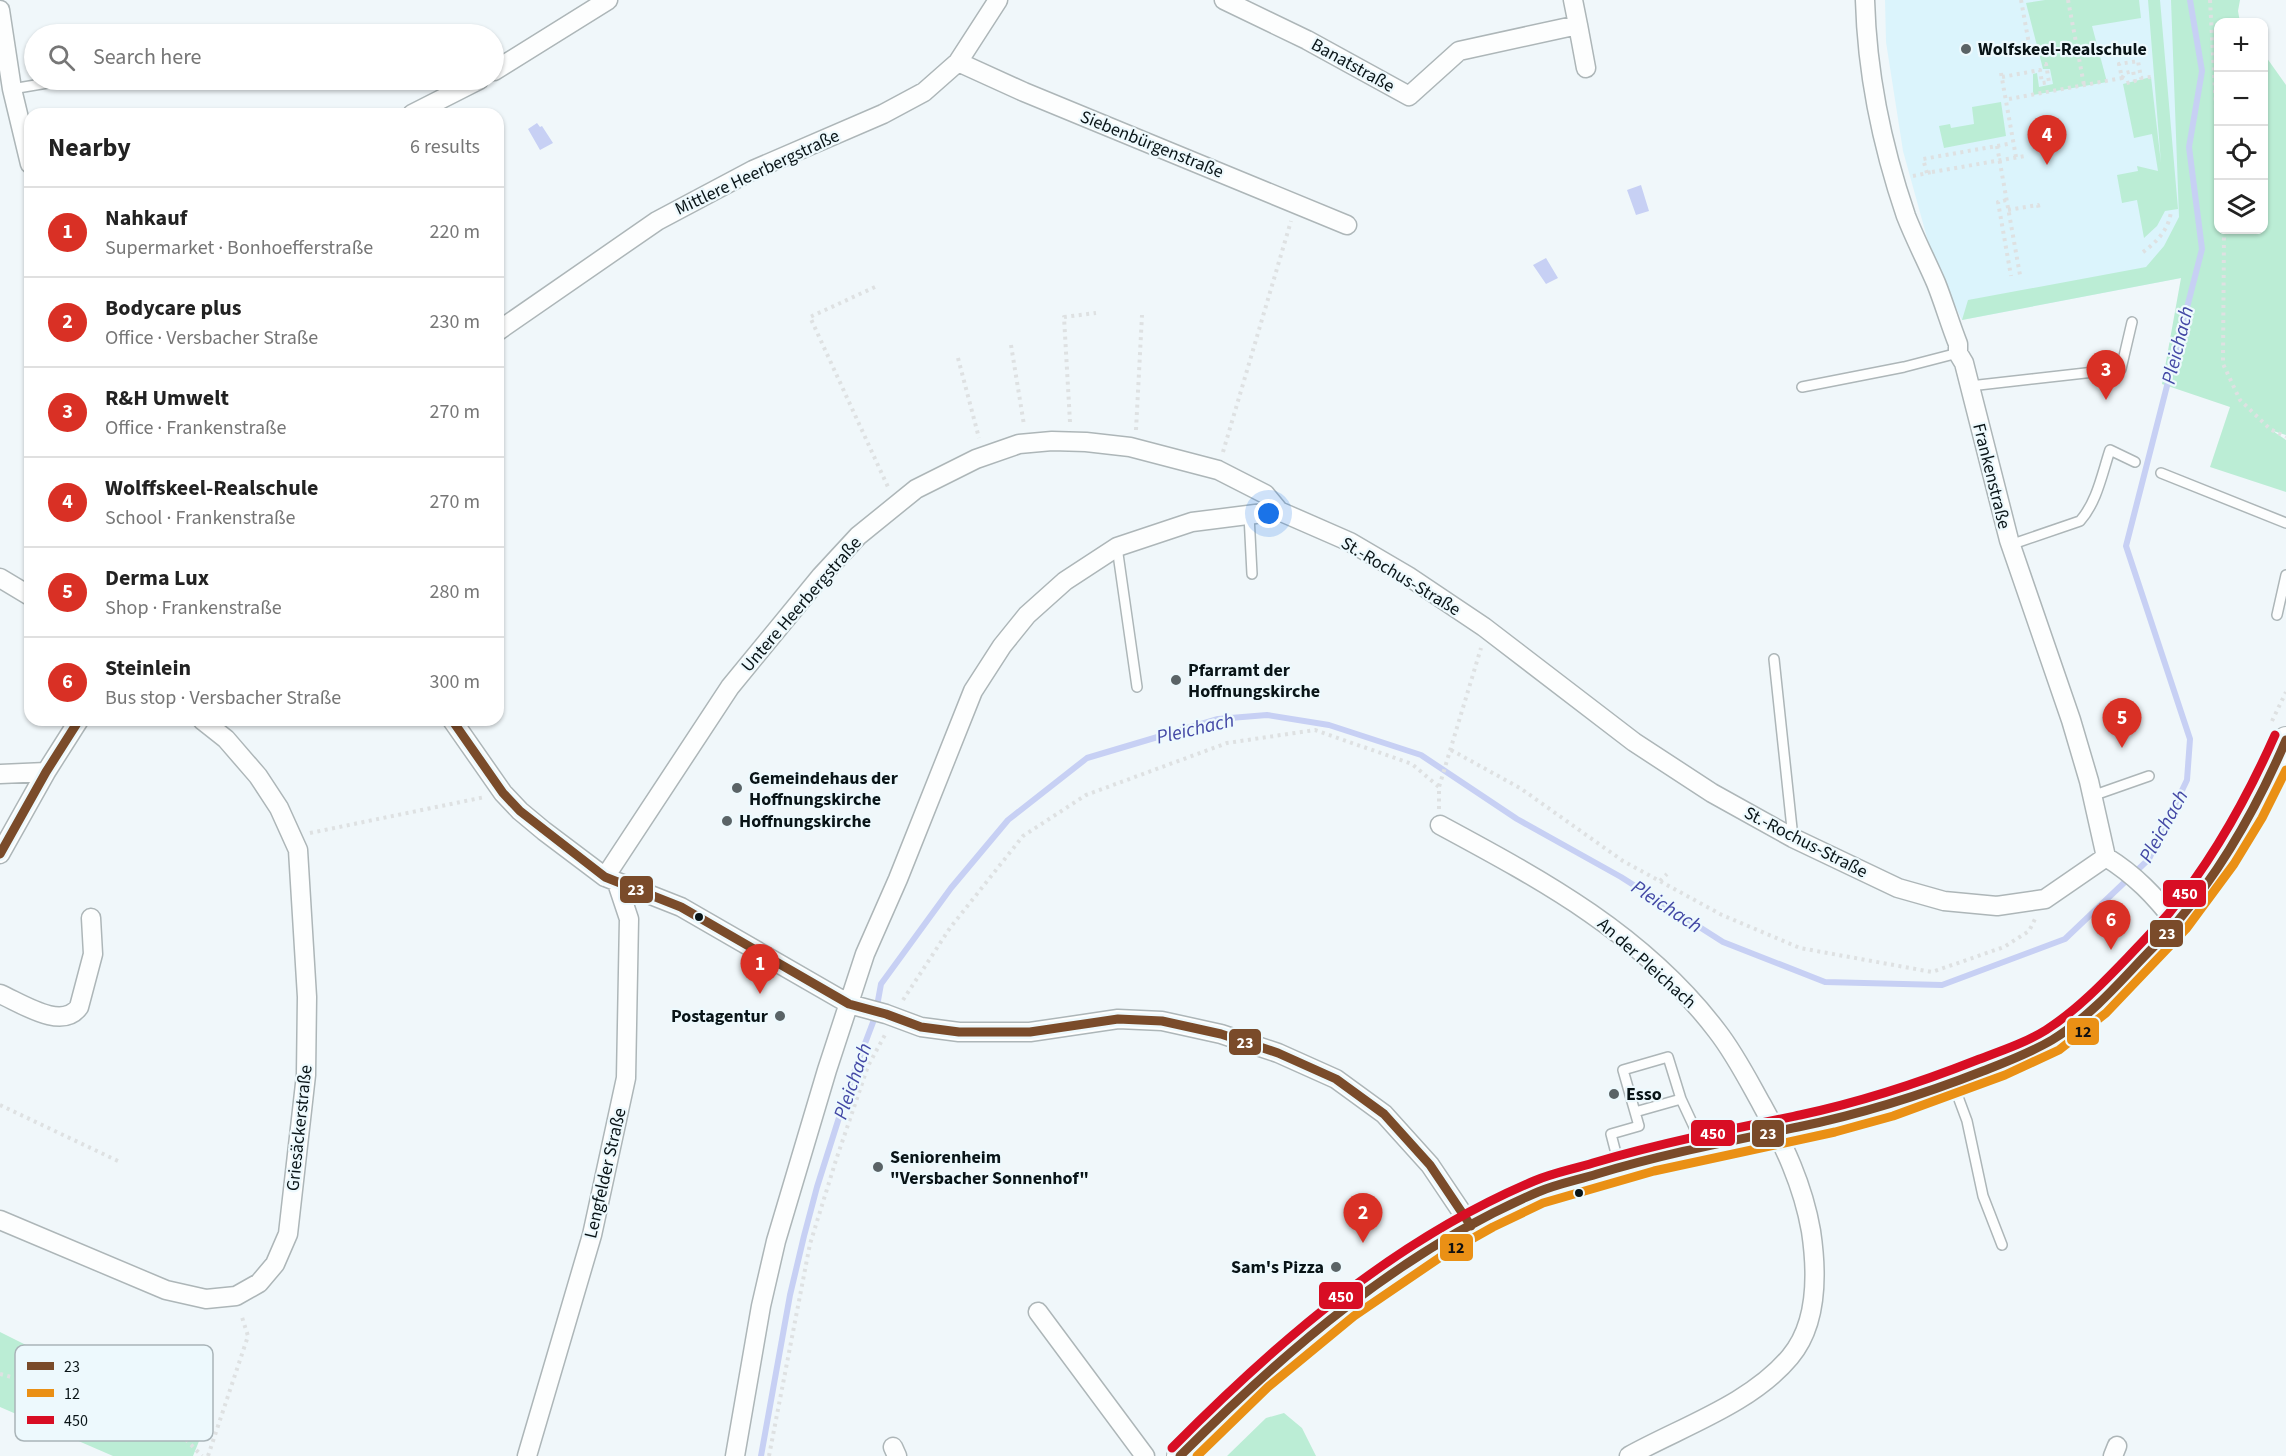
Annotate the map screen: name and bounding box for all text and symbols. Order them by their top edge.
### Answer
map controls [2214,18,2268,234]
button: + [2214,18,2268,72]
search box [24,24,504,90]
street label: Banatstraße [1307,32,1399,99]
place label: Wolfskeel-Realschule [1978,37,2147,62]
icon: search [45,41,78,74]
text: Search here [93,41,201,73]
marker: Wolfskeel-Realschule [1959,42,1973,56]
button: − [2214,72,2268,126]
street label: Siebenbürgenstraße [1076,104,1227,185]
pin: 4 [2028,116,2066,165]
street label: Mittlere Heerbergstraße [671,123,844,222]
button: locate [2214,126,2268,180]
text: Nearby [48,129,131,166]
text: 6 results [410,133,480,161]
button: layers [2214,180,2268,234]
text: Nahkauf [105,202,187,234]
text: 1 [62,218,73,246]
text: 220 m [430,218,480,246]
text: Supermarket · Bonhoefferstraße [105,234,373,262]
text: Bodycare plus [105,292,242,324]
water label: Pleichach [2155,303,2201,387]
text: 2 [62,308,73,336]
text: 230 m [430,308,480,336]
text: Office · Versbacher Straße [105,324,318,352]
pin: 3 [2086,350,2126,400]
text: R&H Umwelt [105,382,229,414]
text: 3 [62,398,73,426]
text: 270 m [430,398,480,426]
text: Office · Frankenstraße [105,414,286,442]
street label: Frankenstraße [1966,421,2017,532]
text: Wolffskeel-Realschule [105,472,318,504]
text: 4 [62,488,73,516]
text: 270 m [430,488,480,516]
your location [1254,499,1283,528]
text: School · Frankenstraße [105,504,296,532]
street label: Untere Heerbergstraße [735,531,867,677]
street label: St.-Rochus-Straße [1336,531,1465,622]
text: Derma Lux [105,562,209,594]
text: 5 [62,578,73,606]
text: 280 m [430,578,480,606]
text: Shop · Frankenstraße [105,594,282,622]
text: Steinlein [105,652,191,684]
place label: Pfarramt der Hoffnungskirche [1188,658,1320,704]
text: 6 [62,668,73,696]
text: 300 m [430,668,480,696]
marker: Pfarramt der Hoffnungskirche [1169,673,1183,687]
text: Bus stop · Versbacher Straße [105,684,341,712]
pin: 5 [2102,698,2142,748]
water label: Pleichach [1153,706,1237,752]
place label: Gemeindehaus der Hoffnungskirche [749,766,899,812]
marker: Gemeindehaus der Hoffnungskirche [730,781,744,795]
water label: Pleichach [2132,785,2195,868]
street label: St.-Rochus-Straße [1740,801,1872,884]
place label: Hoffnungskirche [739,809,871,834]
marker: Hoffnungskirche [720,814,734,828]
water label: Pleichach [1626,873,1707,940]
line badge: 23 [619,875,654,904]
text: 23 [628,879,644,901]
line badge: 450 [2162,879,2207,908]
text: 450 [2172,883,2198,905]
pin: 6 [2092,900,2130,950]
unlabelled marker [693,911,705,923]
street label: An der Pleichach [1592,912,1702,1015]
line badge: 23 [2149,919,2184,948]
text: 23 [2159,923,2175,945]
pin: 1 [740,944,780,994]
place label: Postagentur [671,1004,769,1029]
marker: Postagentur [773,1009,787,1023]
line badge: 12 [2066,1017,2100,1046]
text: 12 [2075,1021,2091,1043]
line badge: 23 [1228,1028,1262,1056]
text: 23 [1237,1032,1253,1054]
water label: Pleichach [827,1039,879,1123]
street label: Griesäckerstraße [280,1064,319,1192]
place label: Esso [1626,1082,1662,1107]
marker: Esso [1607,1087,1621,1101]
street label: Lengfelder Straße [578,1105,633,1241]
line badge: 450 [1690,1119,1736,1147]
line badge: 23 [1751,1119,1785,1148]
text: 450 [1700,1123,1726,1145]
text: 23 [1760,1123,1776,1145]
place label: Seniorenheim "Versbacher Sonnenhof" [890,1145,1089,1191]
marker: Seniorenheim "Versbacher Sonnenhof" [871,1160,885,1174]
unlabelled marker [1573,1187,1585,1199]
pin: 2 [1344,1194,1382,1243]
line badge: 12 [1439,1233,1474,1262]
text: 12 [1448,1237,1464,1259]
place label: Sam's Pizza [1231,1255,1324,1280]
marker: Sam's Pizza [1329,1260,1343,1274]
line badge: 450 [1318,1281,1364,1310]
text: 450 [1328,1286,1354,1308]
legend [15,1345,213,1441]
text: 23 [64,1356,80,1378]
text: 12 [64,1383,80,1405]
text: 450 [64,1410,88,1432]

